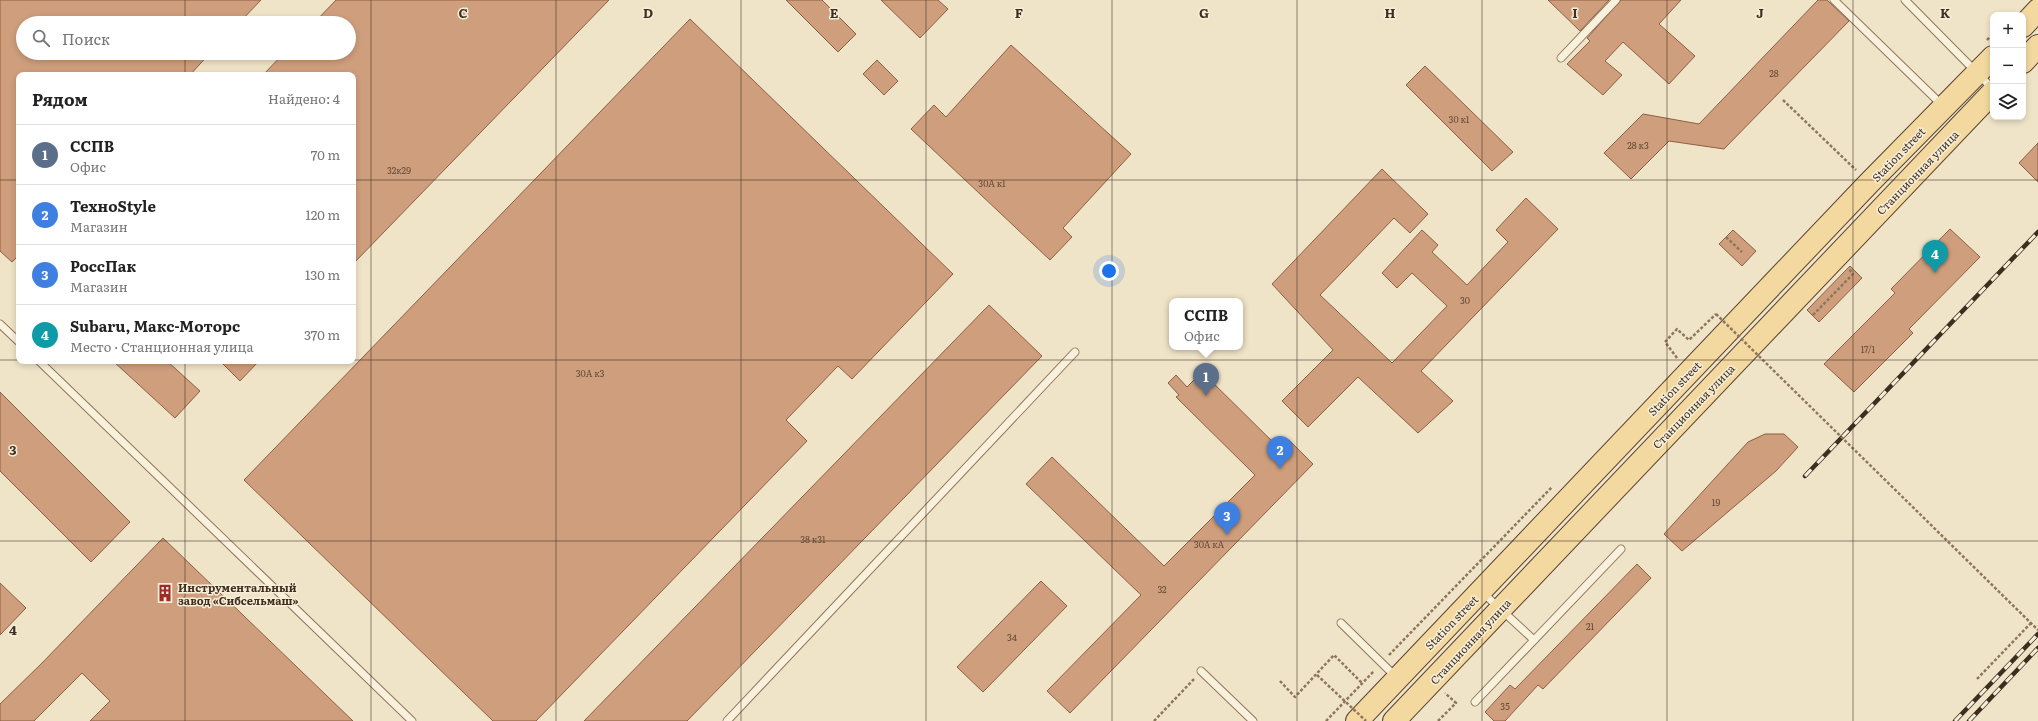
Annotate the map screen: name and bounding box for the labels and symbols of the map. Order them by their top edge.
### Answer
text: C [458,3,468,22]
text: D [643,3,653,22]
text: E [830,3,839,22]
text: F [1015,3,1023,22]
text: G [1199,3,1209,22]
text: H [1385,3,1396,22]
text: I [1572,3,1578,22]
text: J [1756,3,1764,22]
text: K [1940,3,1951,22]
house number: 28 [1769,66,1779,80]
house number: 30 к1 [1449,112,1470,126]
street label: Station street [1868,123,1929,185]
street label: Станционная улица [1872,126,1962,218]
house number: 28 к3 [1627,138,1649,152]
house number: 32к29 [387,163,411,177]
house number: 30А к1 [978,176,1006,190]
pin: 4 [1922,240,1948,273]
your location [1099,261,1119,281]
house number: 30 [1460,293,1470,307]
house number: 17/1 [1861,342,1876,356]
street label: Station street [1644,357,1705,419]
street label: Станционная улица [1648,360,1738,452]
pin: 1 [1193,363,1219,396]
house number: 30А к3 [576,366,604,380]
pin: 2 [1267,436,1293,469]
text: 3 [9,440,17,459]
house number: 19 [1712,495,1720,509]
pin: 3 [1214,502,1240,535]
house number: 38 к31 [800,532,826,546]
house number: 30А кА [1194,537,1225,551]
place label: Инструментальный завод «Сибсельмаш» [178,579,299,608]
house number: 32 [1157,582,1167,596]
building icon: Инструментальный завод «Сибсельмаш» [155,583,175,603]
street label: Station street [1421,591,1482,653]
street label: Станционная улица [1426,595,1514,687]
house number: 21 [1586,619,1594,633]
text: 4 [9,620,17,639]
house number: 34 [1007,630,1017,644]
house number: 35 [1500,699,1510,713]

